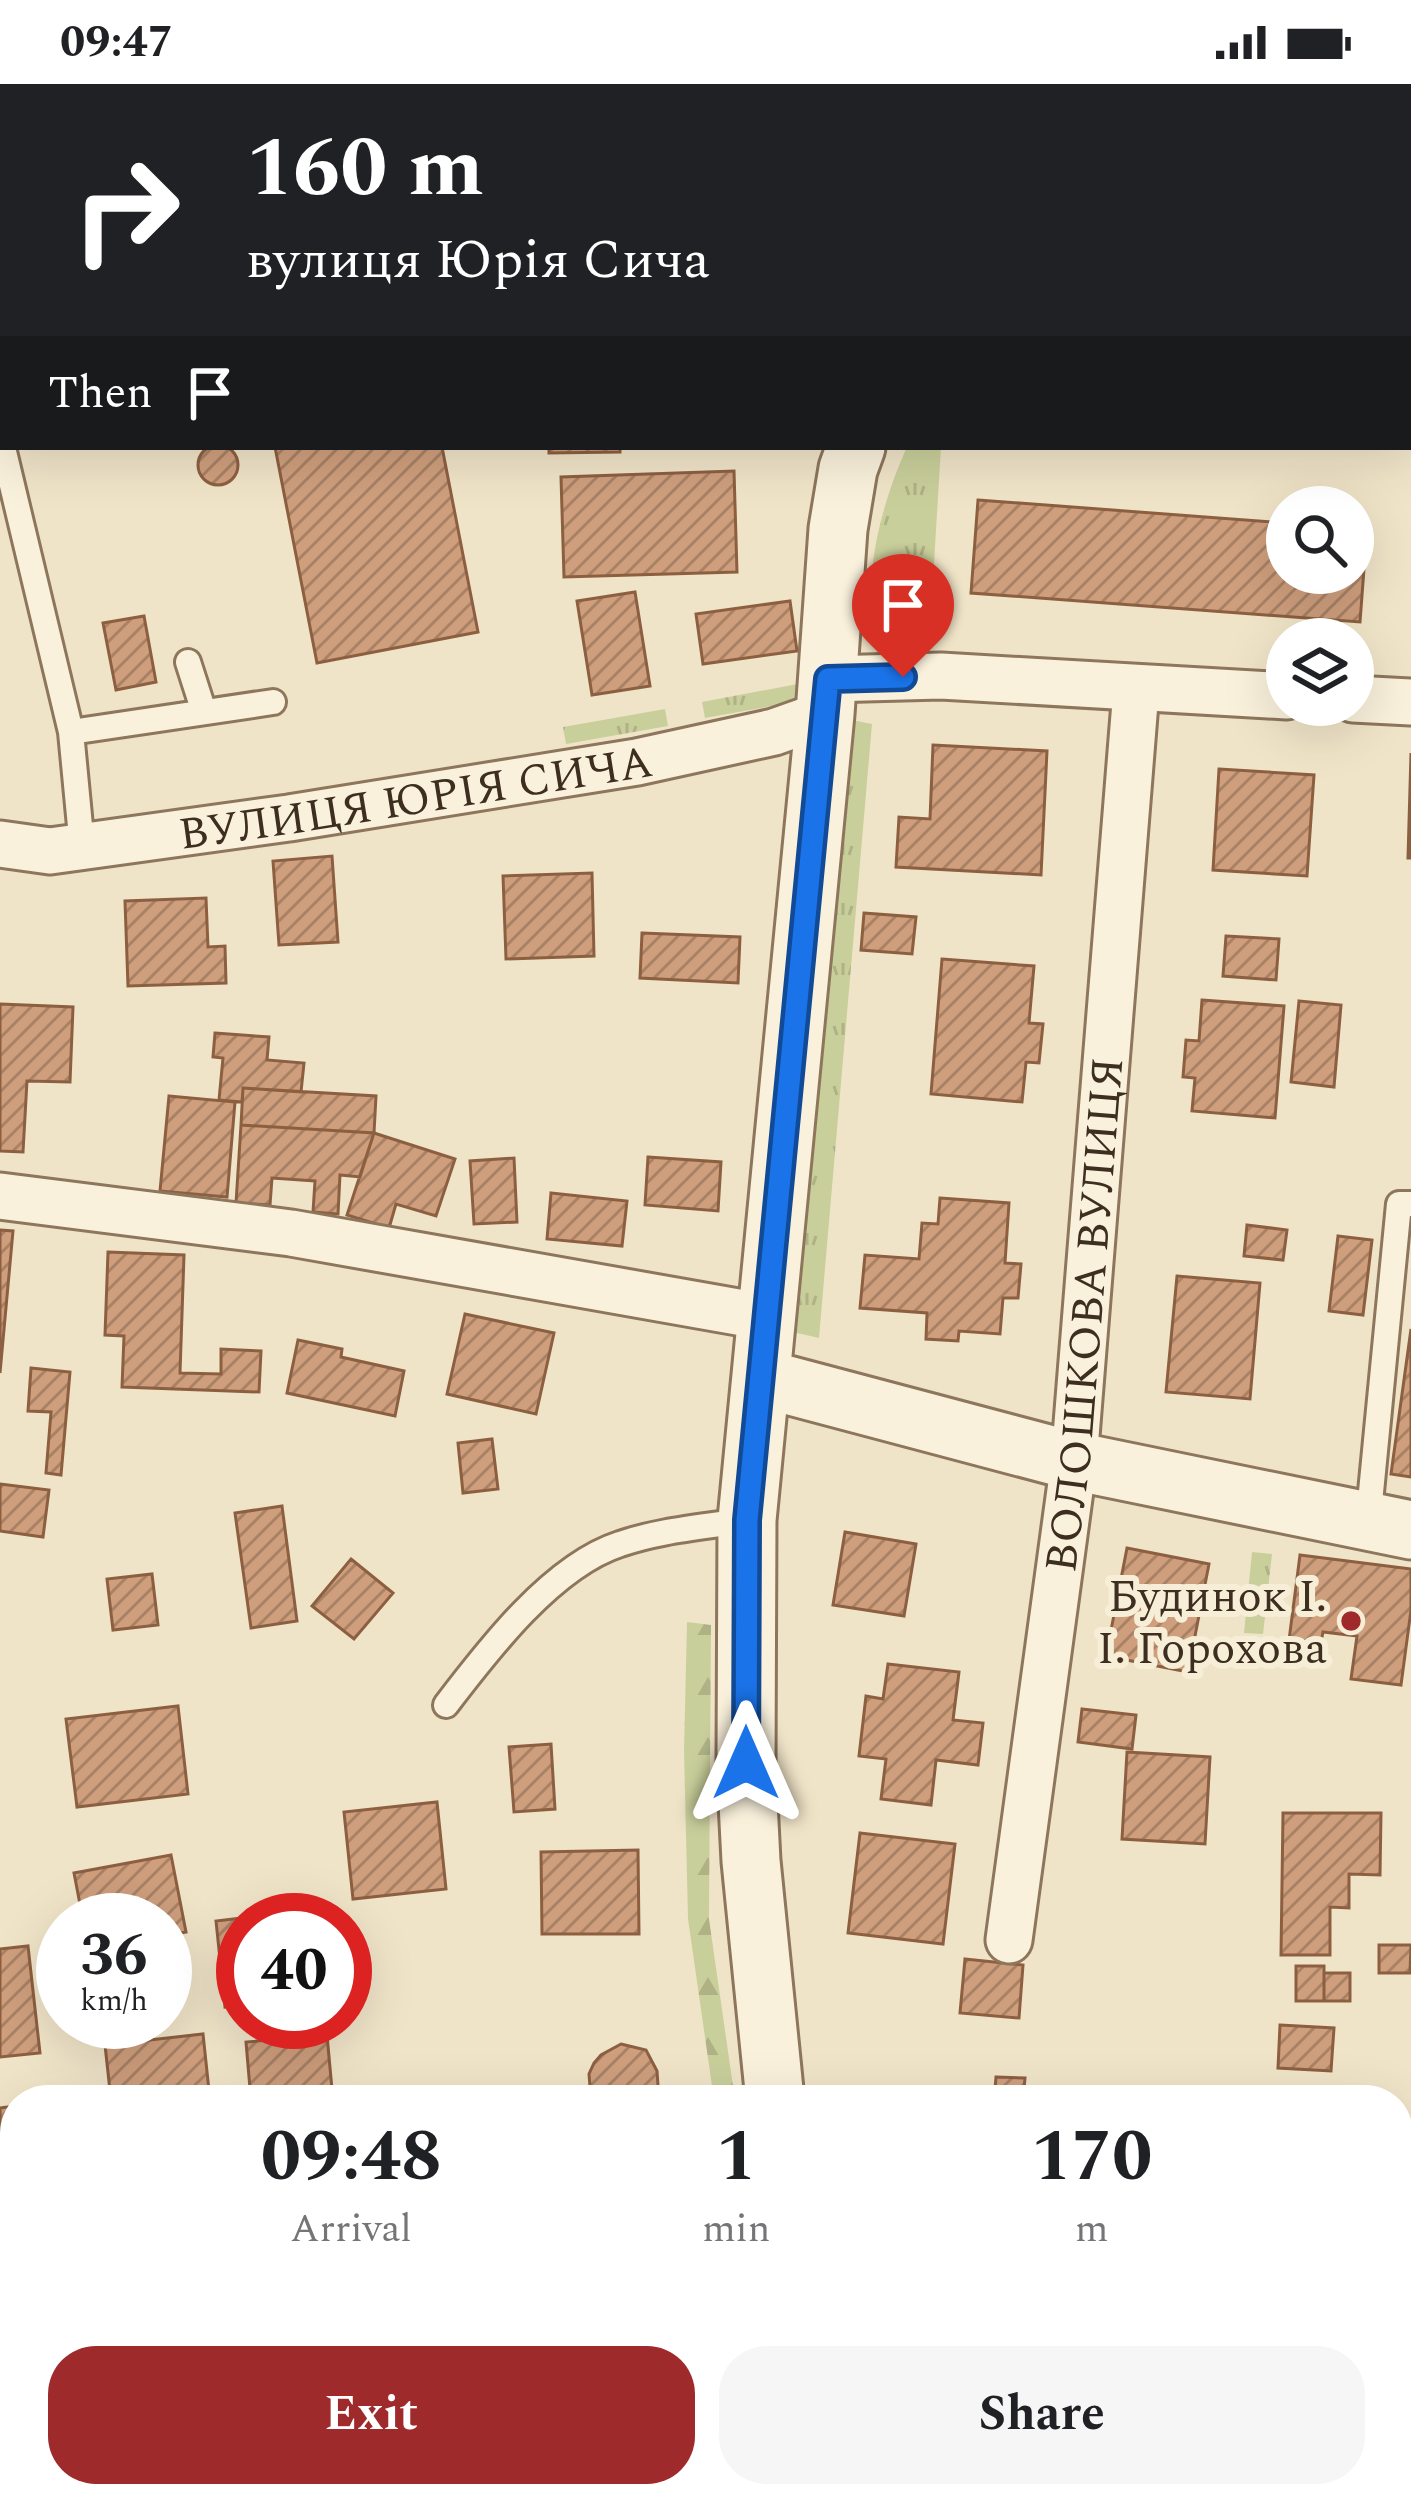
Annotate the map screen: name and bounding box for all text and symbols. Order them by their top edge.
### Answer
text: 09:47 [60,8,173,77]
text: 160 m [246,105,484,233]
icon: right [48,132,204,288]
text: вулиця Юрія Сича [246,220,710,302]
text: Then [48,359,153,428]
icon: arrive [177,360,243,426]
map controls [1266,486,1374,726]
button: search [1266,486,1374,594]
pin [852,554,954,677]
icon: arrive [870,572,936,638]
button: layers [1266,618,1374,726]
street label: ВУЛИЦЯ ЮРІЯ СИЧА [174,728,658,870]
street label: ВОЛОШКОВА ВУЛИЦЯ [1027,1055,1143,1577]
place label: Будинок І. І. Горохова [1097,1563,1327,1684]
marker: Будинок І. І. Горохова [1338,1608,1364,1634]
position arrow [683,1700,809,1826]
speed limit sign: 40 [216,1893,372,2049]
text: 36 [80,1910,148,2002]
text: km/h [80,1978,148,2024]
text: 09:48 [261,2103,442,2212]
text: 1 [716,2103,757,2212]
text: 170 [1031,2103,1152,2212]
text: Arrival [290,2200,412,2259]
text: min [702,2200,770,2259]
text: m [1075,2200,1108,2259]
button: Exit [48,2346,695,2484]
button: Share [719,2346,1365,2484]

